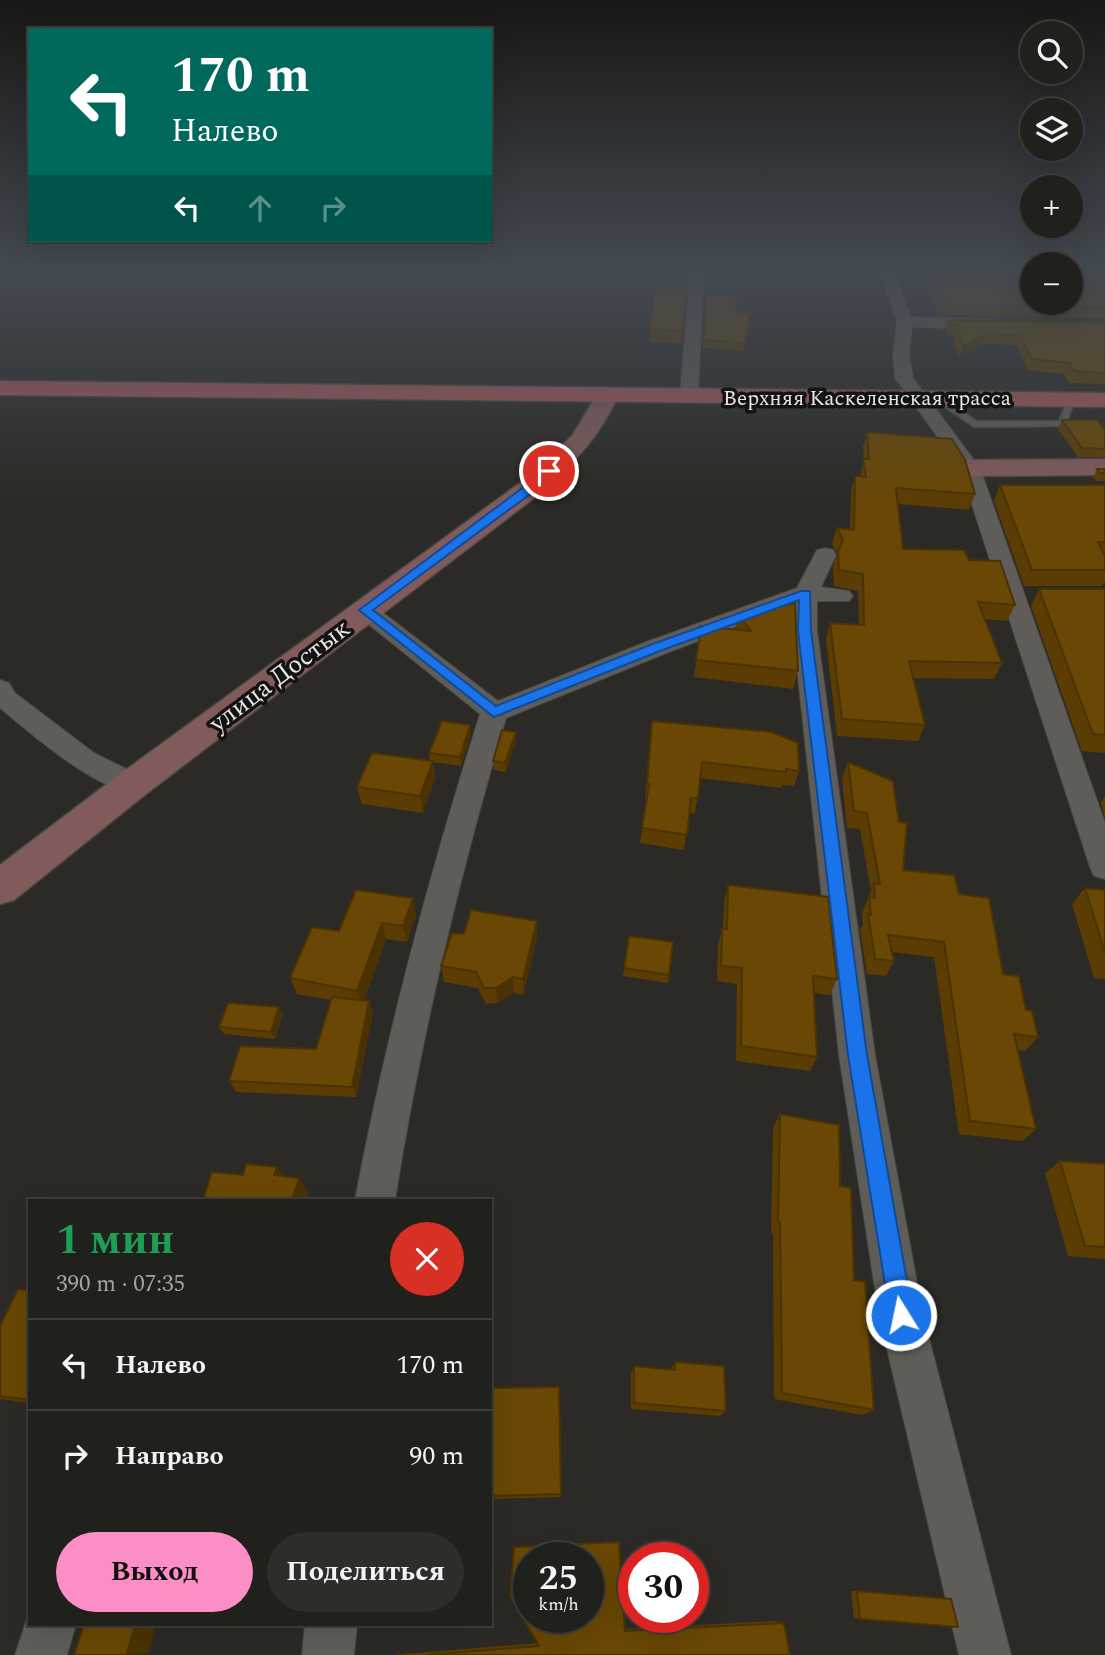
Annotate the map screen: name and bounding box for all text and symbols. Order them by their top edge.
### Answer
map controls [1020,21,1083,315]
button: search [1020,21,1083,84]
text: 170 m [171,39,310,114]
icon: left [56,56,147,147]
button: layers [1020,98,1083,161]
text: Налево [171,107,279,156]
button: + [1020,175,1083,238]
icon: left [168,189,206,227]
icon: ahead [241,189,279,227]
icon: right [314,189,352,227]
button: − [1020,252,1083,315]
street label: Верхняя Каскеленская трасса [723,383,1012,415]
pin [519,441,579,501]
icon: arrive [530,452,568,490]
street label: улица Достык [199,609,359,743]
text: 1 мин [56,1209,174,1272]
button: close [390,1222,464,1296]
text: 390 m · 07:35 [56,1267,185,1302]
position arrow [864,1278,938,1352]
text: Налево [115,1345,206,1385]
text: 170 m [396,1345,464,1385]
icon: left [56,1346,94,1384]
text: Направо [115,1436,224,1476]
text: 90 m [409,1436,464,1476]
icon: right [56,1437,94,1475]
button: Выход [56,1532,253,1612]
button: Поделиться [267,1532,464,1612]
speed limit sign: 30 [618,1542,709,1633]
text: 25 [539,1552,578,1605]
text: km/h [538,1591,579,1618]

